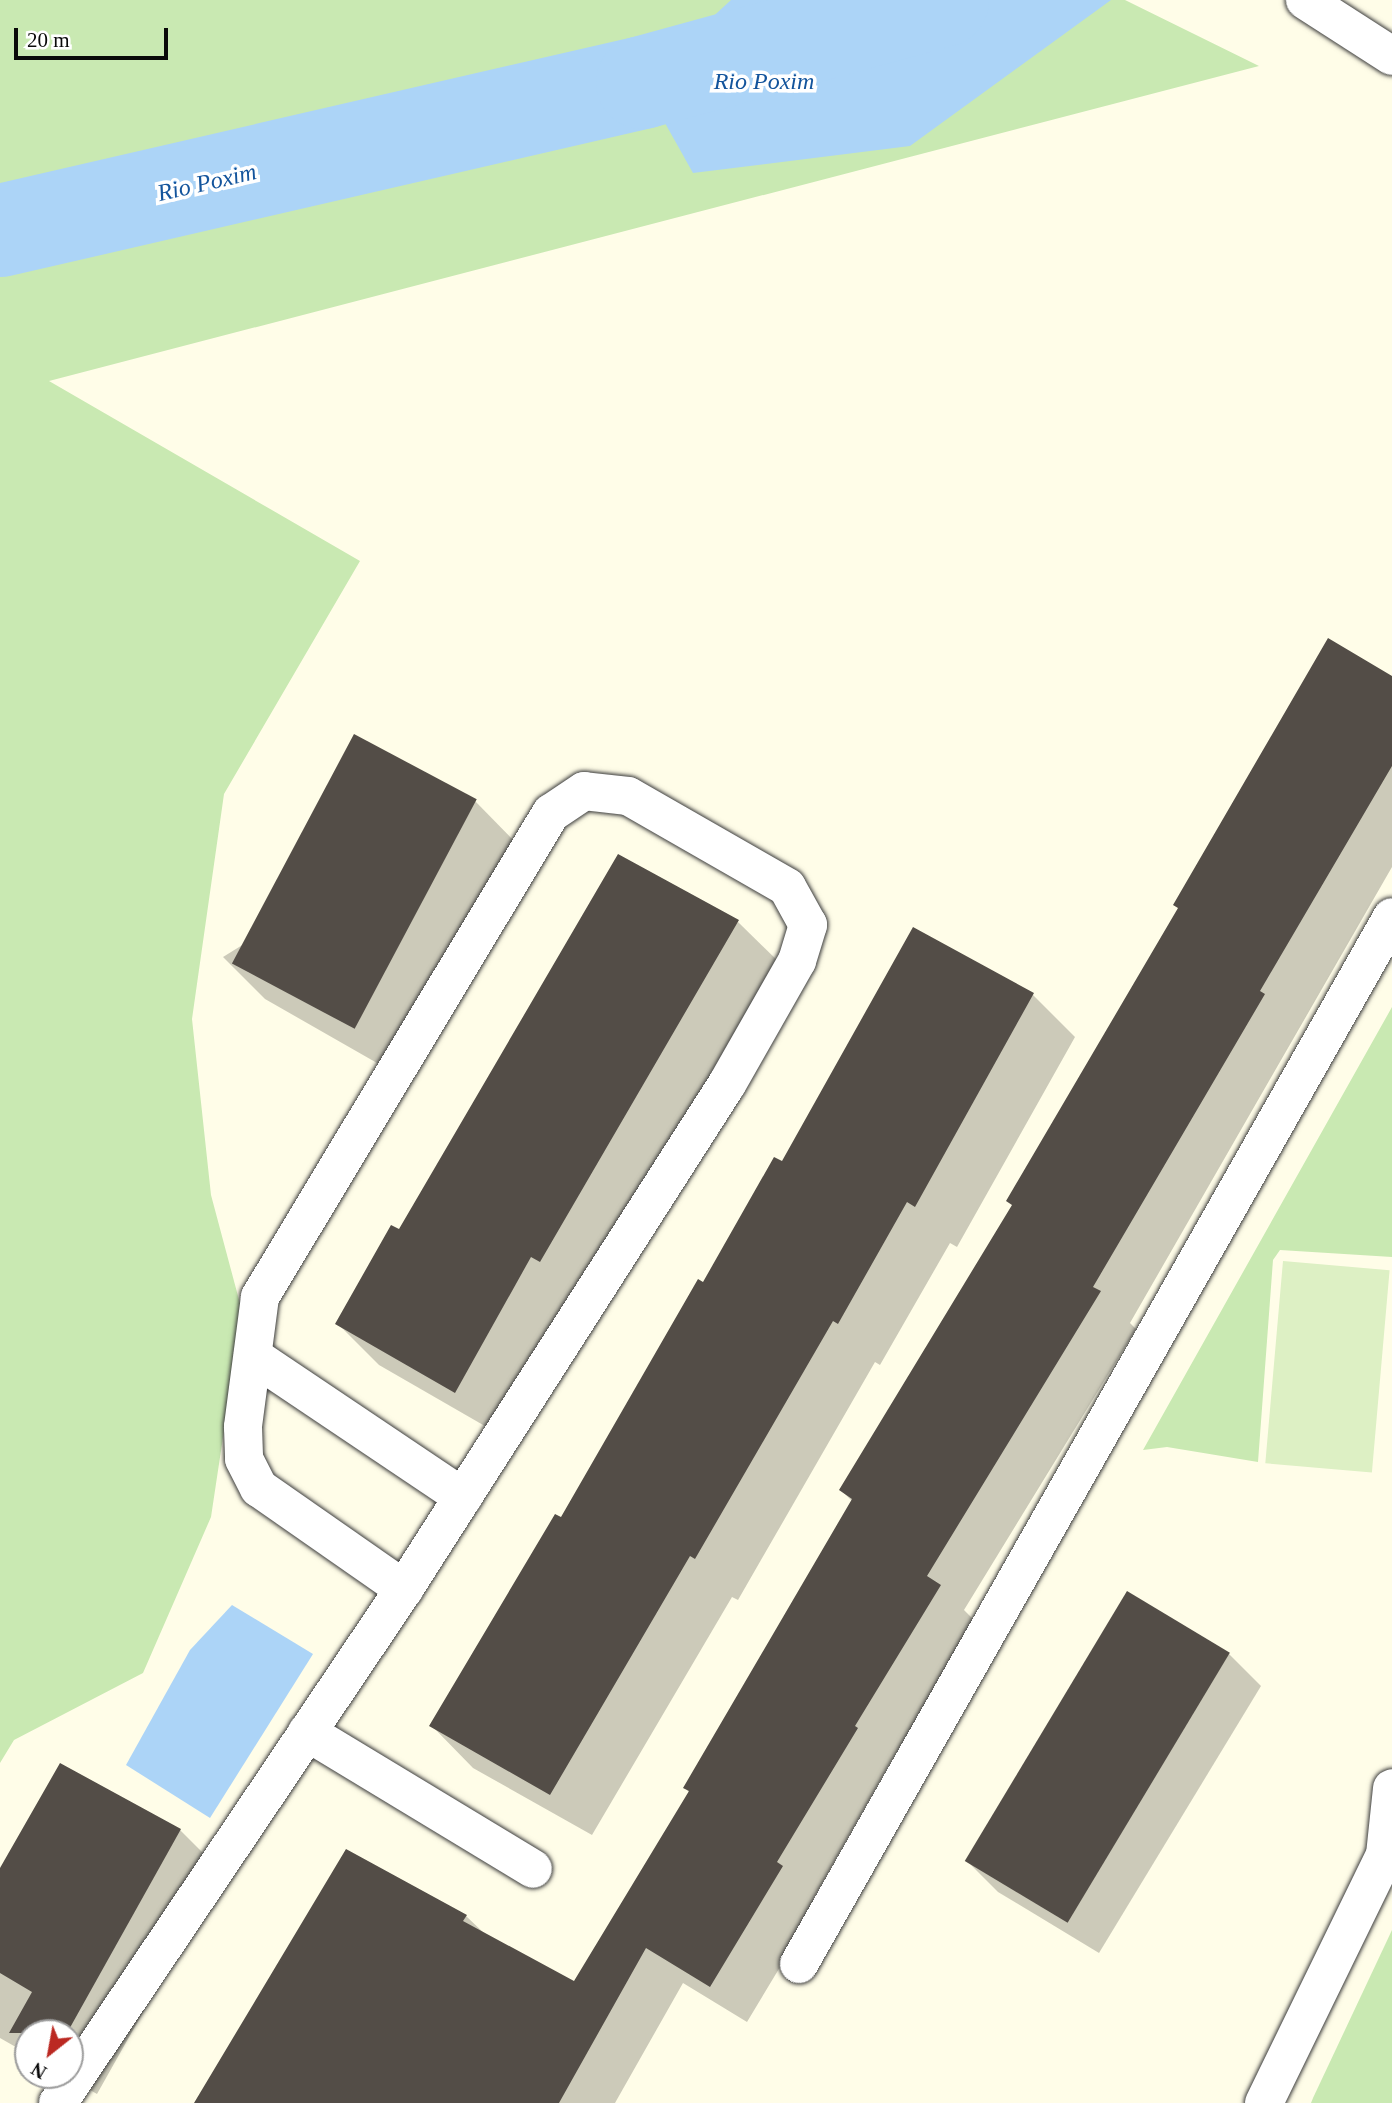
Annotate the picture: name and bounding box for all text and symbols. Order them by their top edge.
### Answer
scale bar [18,14,172,58]
text: 20 m [27,28,70,52]
water label: Rio Poxim [714,68,814,96]
water label: Rio Poxim [155,158,259,208]
north arrow [14,2019,84,2089]
text: N [28,2058,50,2083]

